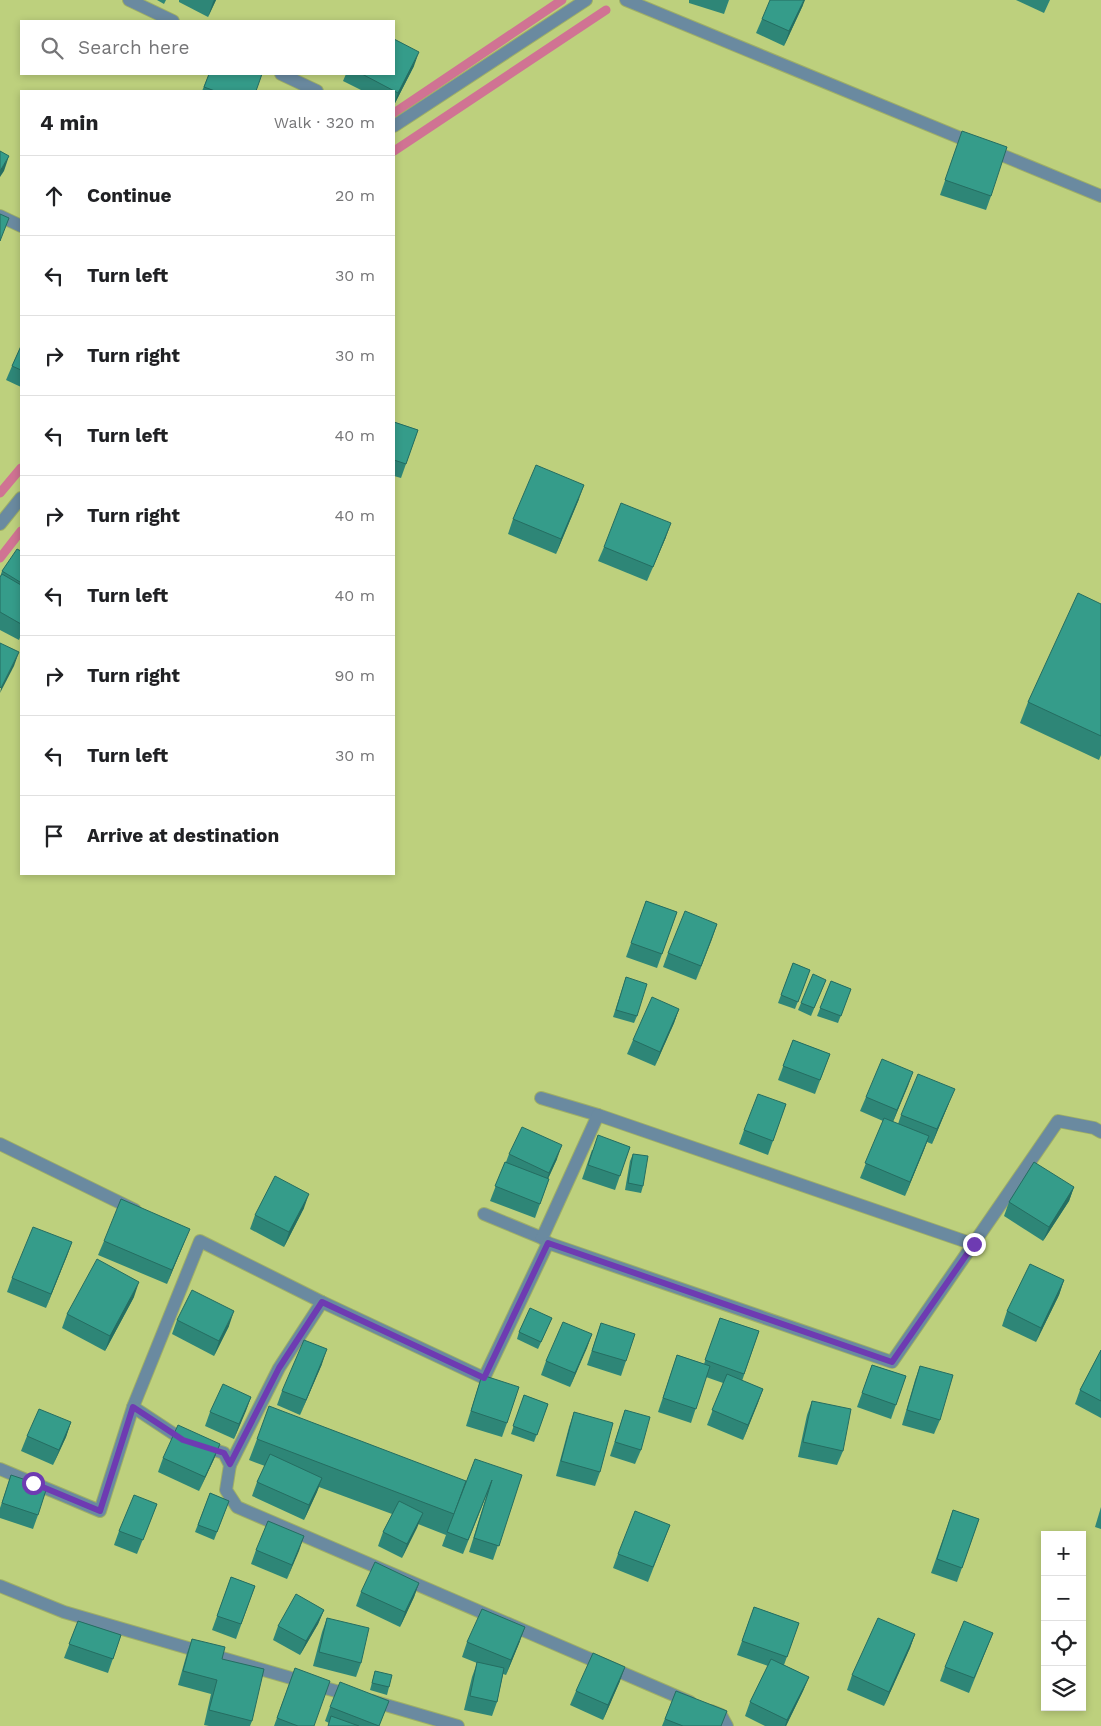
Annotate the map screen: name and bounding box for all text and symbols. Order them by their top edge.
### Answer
search box [20,20,395,75]
icon: search [38,34,66,62]
text: Search here [78,36,189,59]
text: 4 min [40,110,98,135]
text: Walk · 320 m [274,113,375,132]
icon: ahead [40,182,68,210]
text: Continue [87,184,171,207]
text: 20 m [335,186,375,205]
icon: left [40,262,68,290]
text: Turn left [87,264,168,287]
text: 30 m [335,266,375,285]
icon: right [40,342,68,370]
text: Turn right [87,344,180,367]
text: 30 m [335,346,375,365]
icon: left [40,422,68,450]
text: Turn left [87,424,168,447]
text: 40 m [335,426,375,445]
icon: right [40,502,68,530]
text: Turn right [87,504,180,527]
text: 40 m [335,506,375,525]
icon: left [40,582,68,610]
text: Turn left [87,584,168,607]
text: 40 m [335,586,375,605]
icon: right [40,662,68,690]
text: Turn right [87,664,180,687]
text: 90 m [334,666,375,685]
icon: left [40,742,68,770]
text: Turn left [87,744,168,767]
text: 30 m [335,746,375,765]
icon: arrive [40,822,68,850]
text: Arrive at destination [87,824,279,847]
route end [963,1233,986,1256]
route start [22,1472,45,1495]
map controls [1041,1531,1086,1711]
button: + [1041,1531,1086,1576]
button: − [1041,1576,1086,1621]
button: locate [1041,1621,1086,1666]
button: layers [1041,1666,1086,1711]

